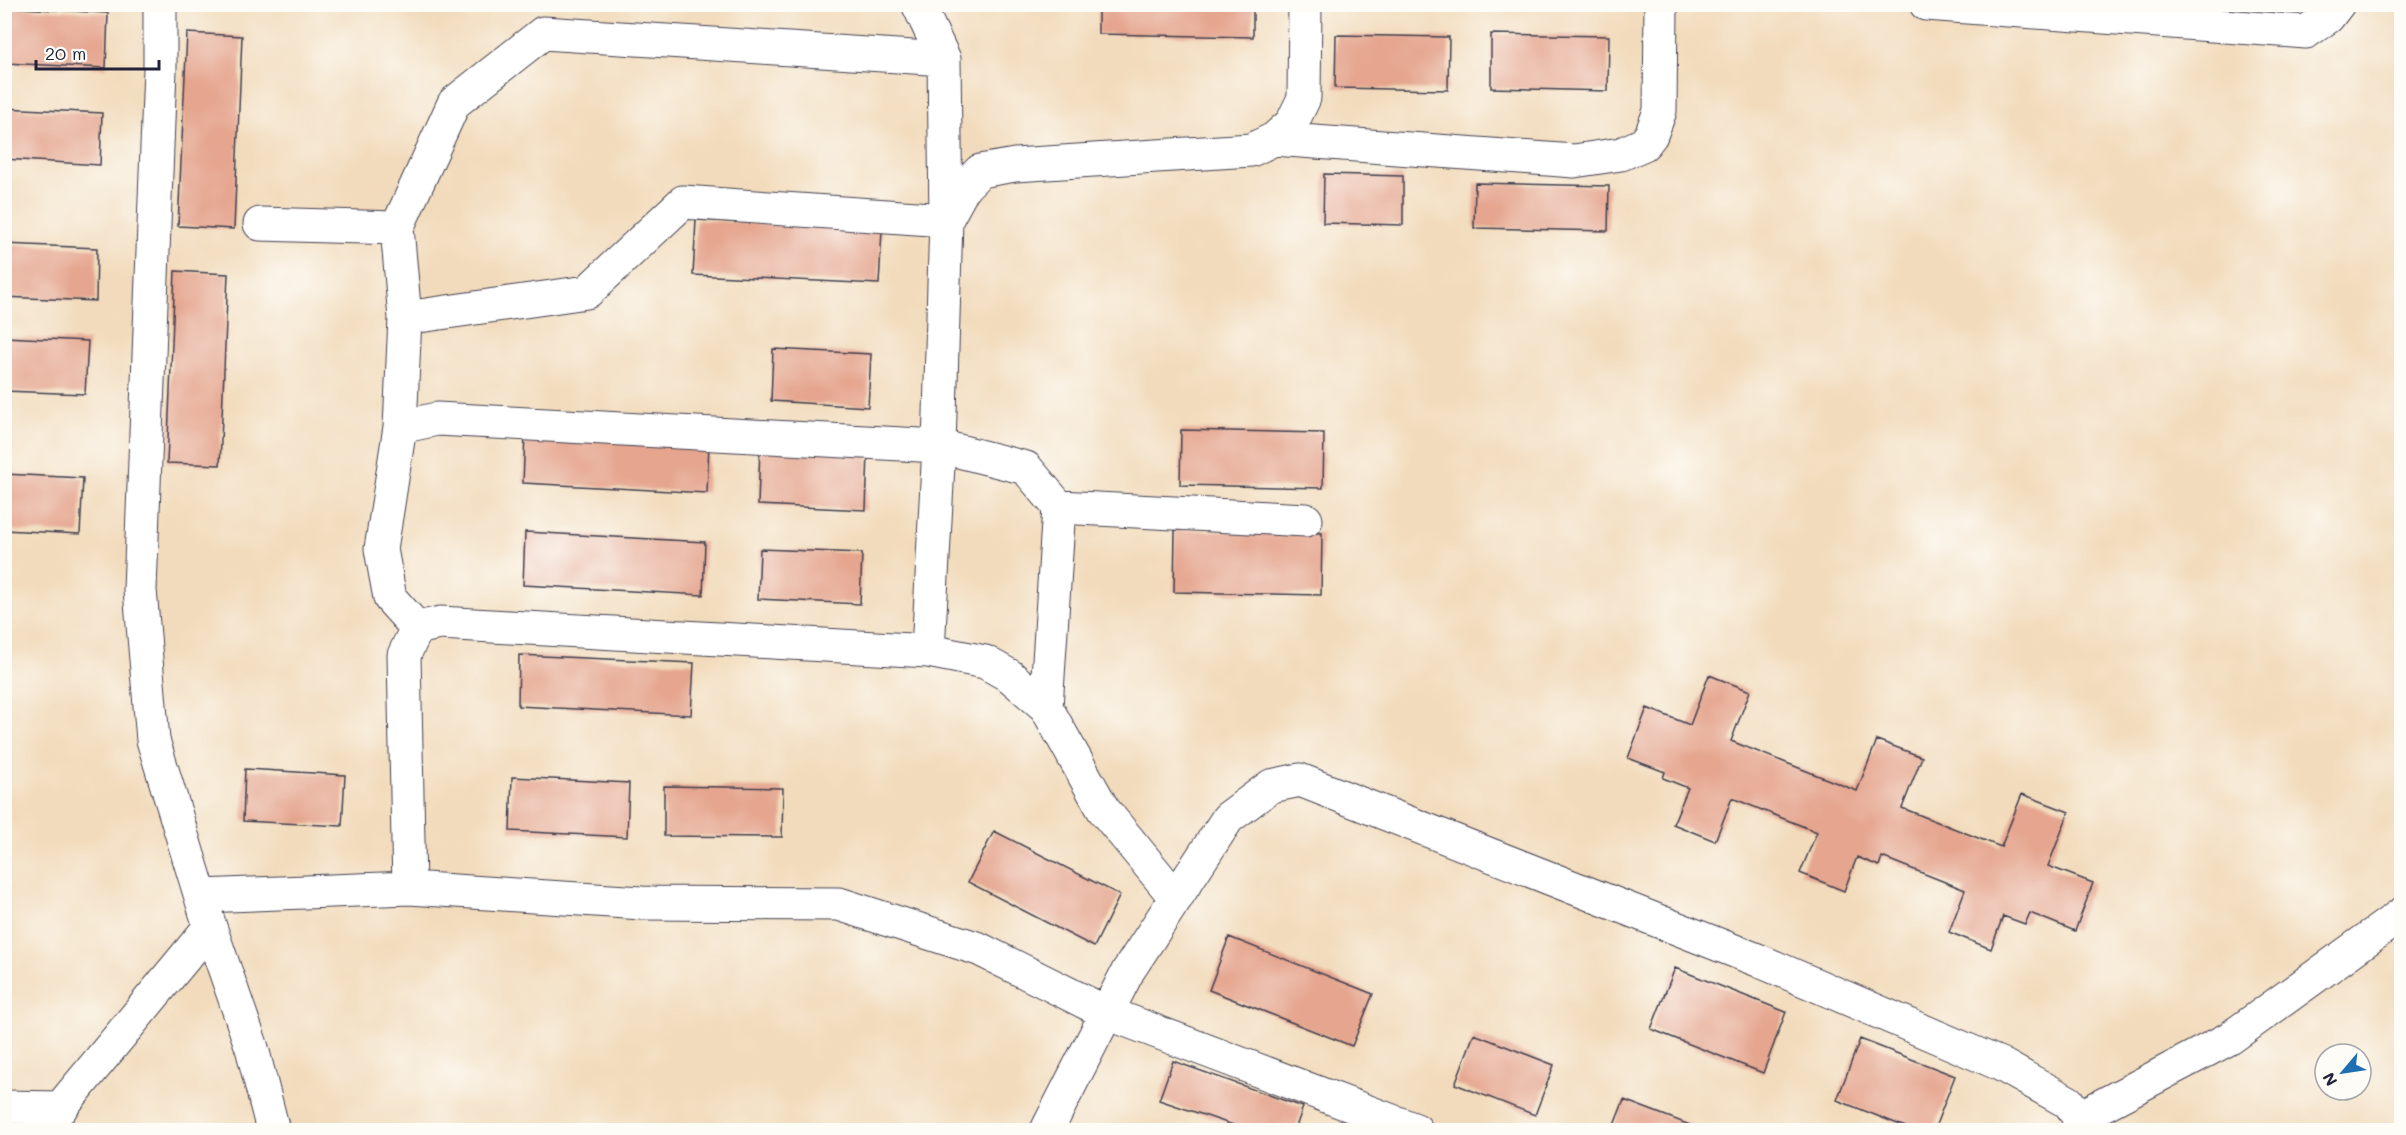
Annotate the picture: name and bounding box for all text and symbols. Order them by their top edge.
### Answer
scale bar [36,33,159,71]
text: 20 m [45,41,86,65]
north arrow [2313,1042,2373,1102]
text: N [2317,1069,2342,1090]

